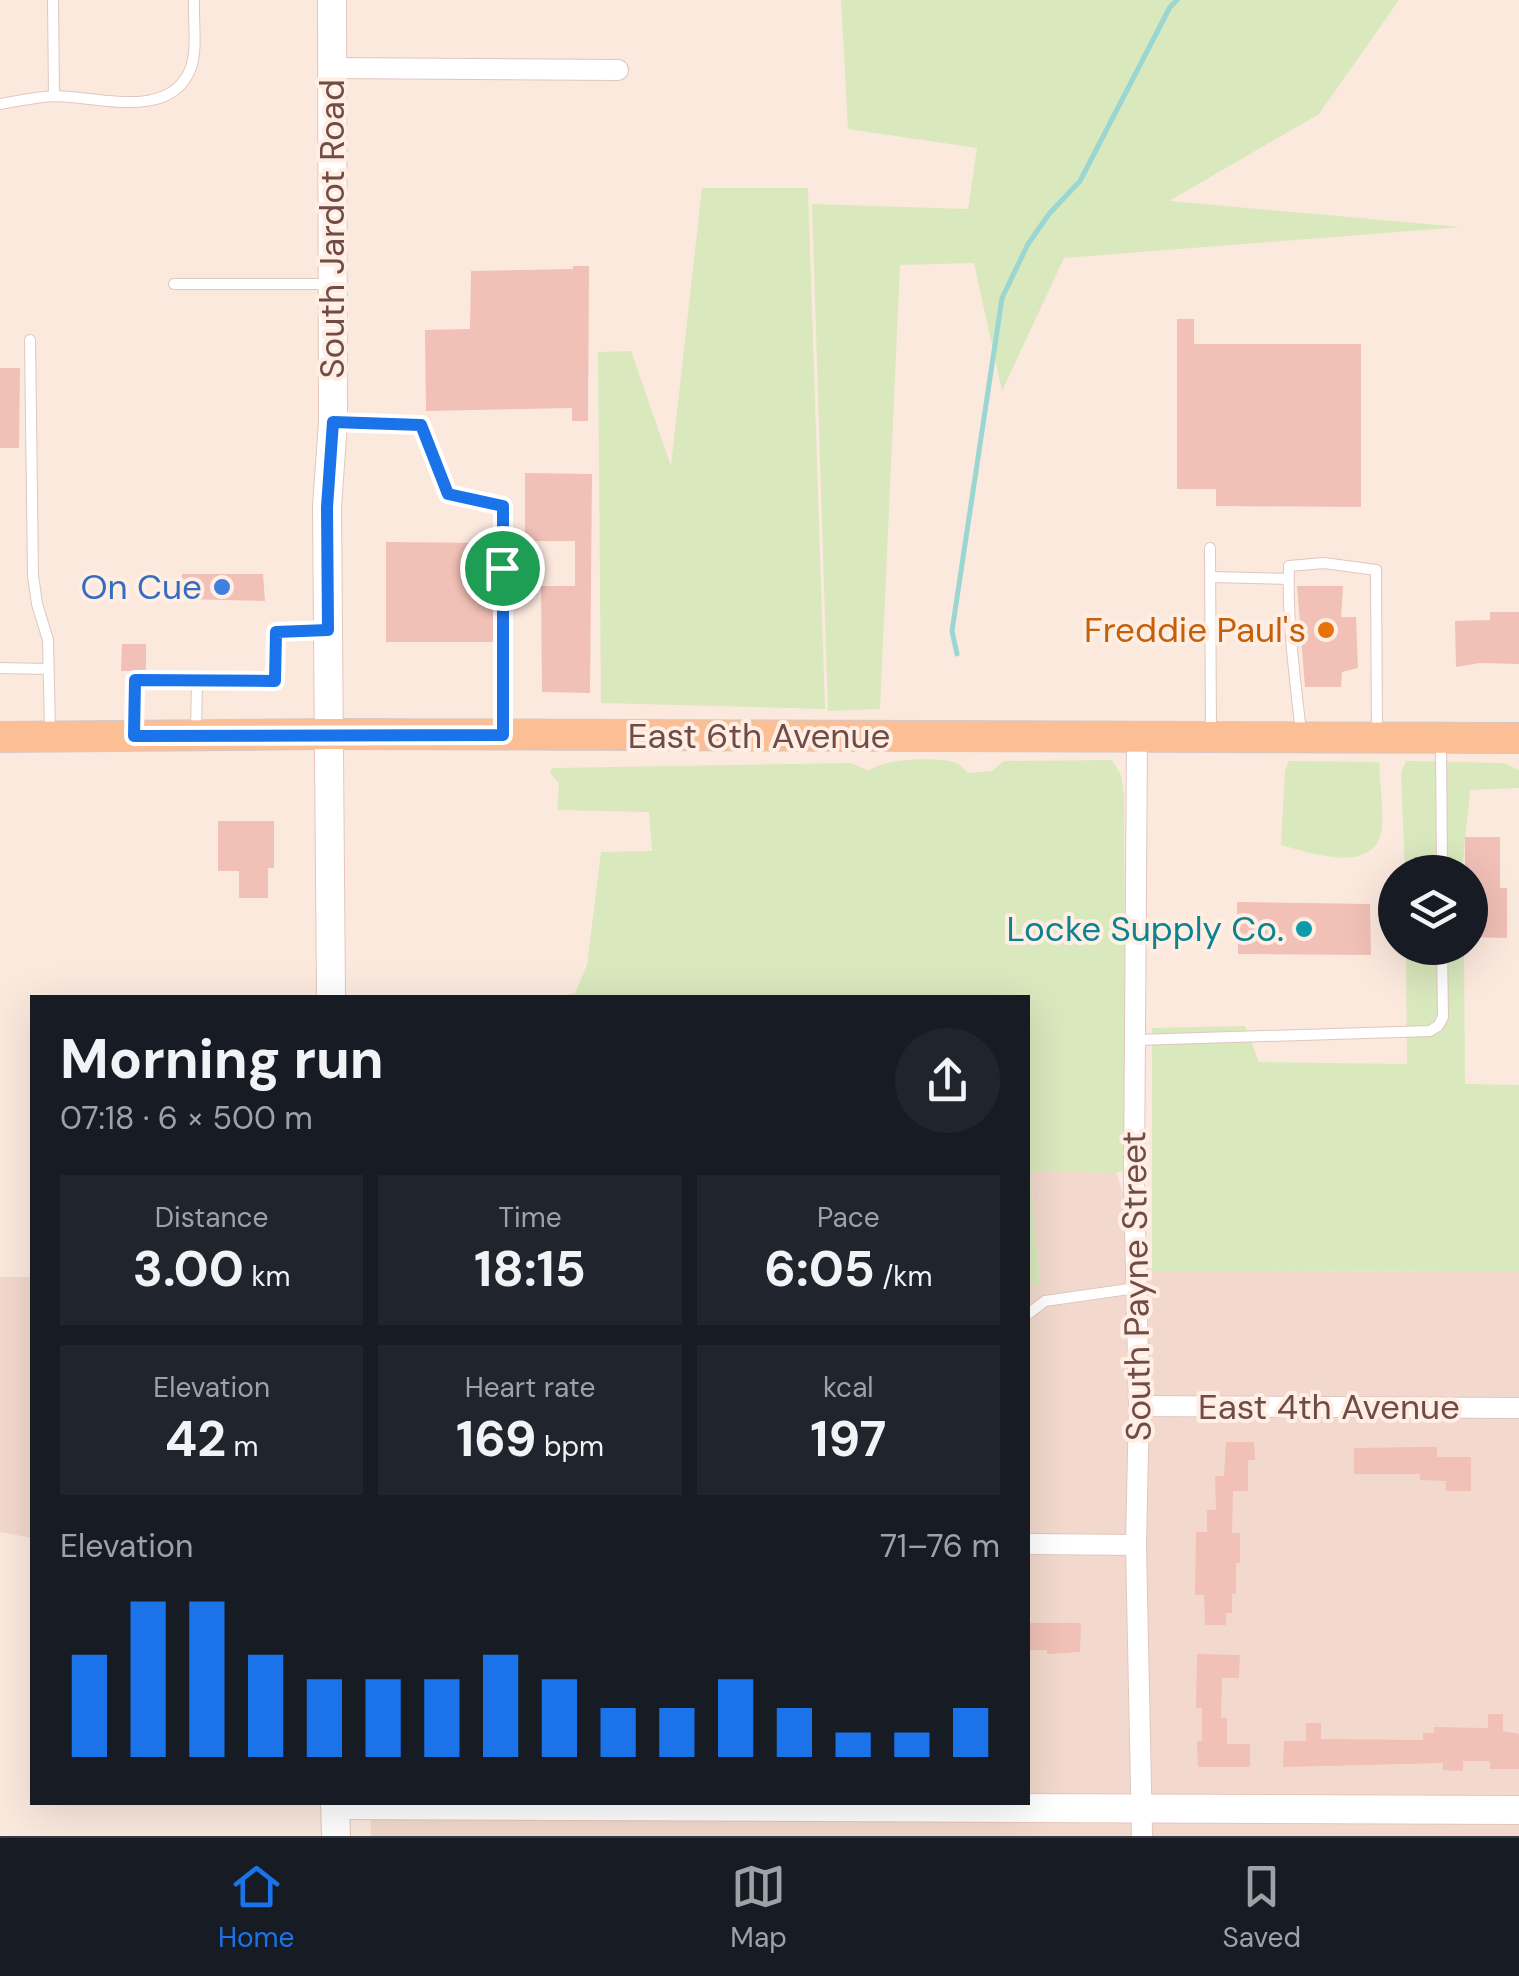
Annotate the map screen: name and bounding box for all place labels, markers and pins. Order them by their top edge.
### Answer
pin [460,526,545,611]
place label: On Cue [80,564,202,610]
marker: On Cue [211,576,233,598]
place label: Freddie Paul's [1084,607,1306,653]
marker: Freddie Paul's [1315,619,1337,641]
place label: Locke Supply Co. [1006,906,1284,952]
marker: Locke Supply Co. [1293,918,1315,940]

